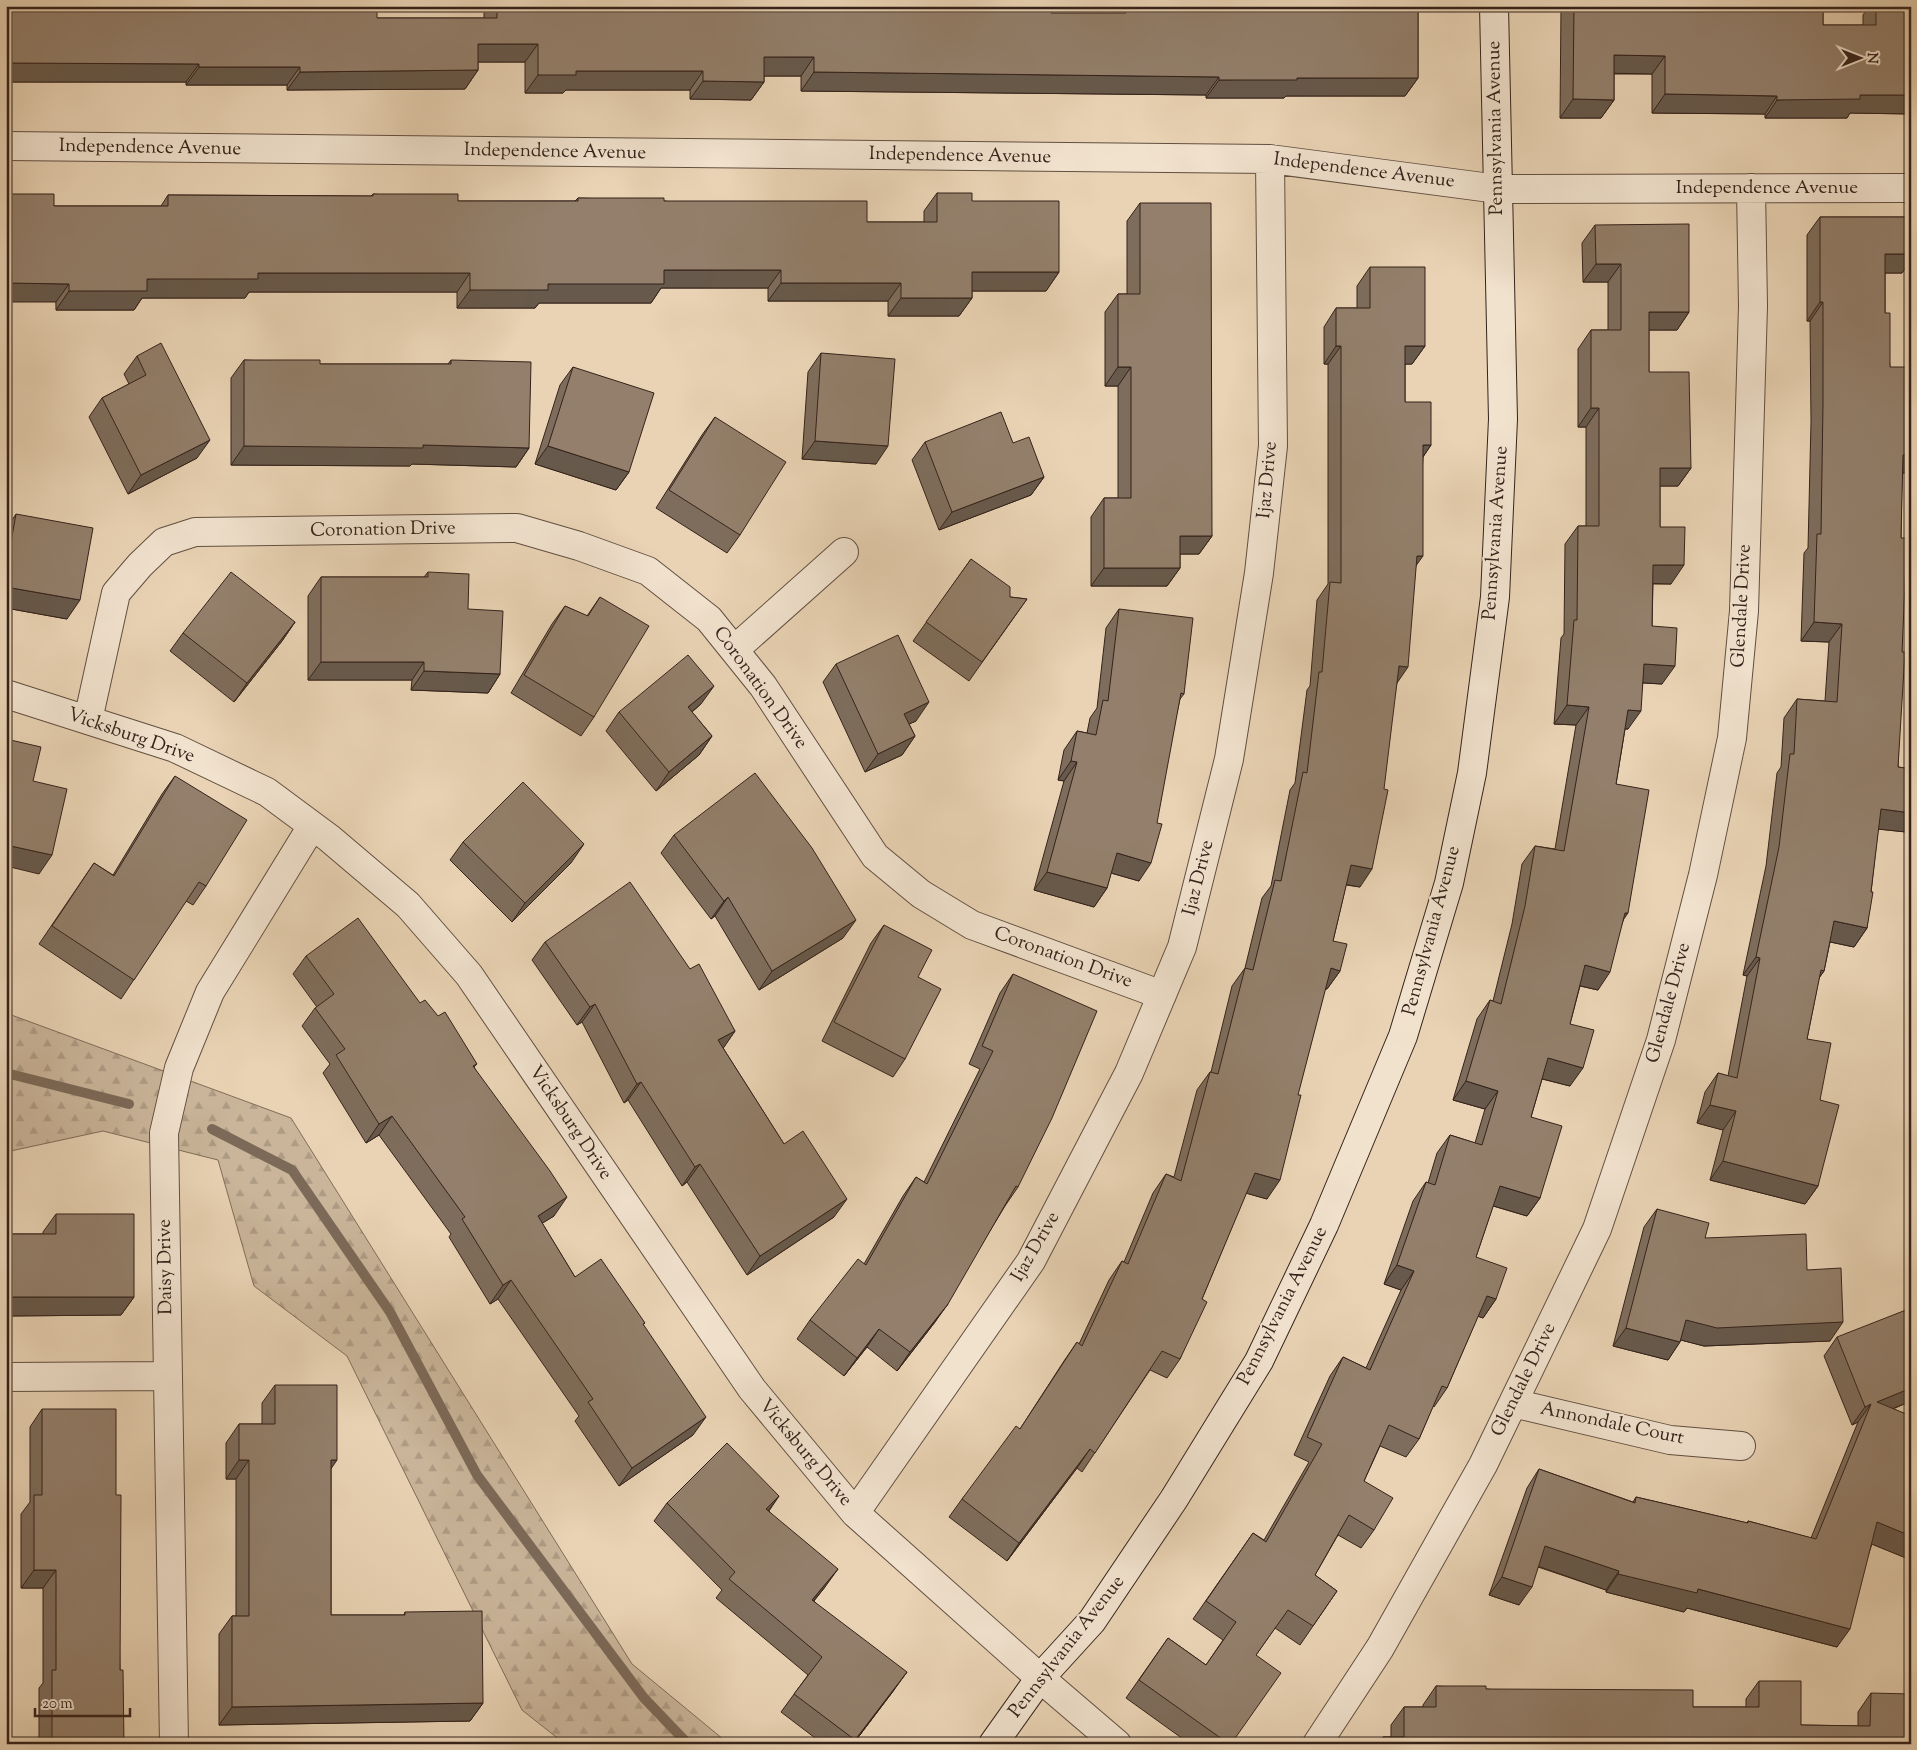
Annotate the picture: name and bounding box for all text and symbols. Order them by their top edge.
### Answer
north arrow [1834,32,1884,82]
street label: Pennsylvania Avenue [1481,40,1511,216]
text: N [1861,52,1881,64]
street label: Independence Avenue [59,133,242,163]
street label: Independence Avenue [464,137,647,167]
street label: Independence Avenue [869,141,1052,171]
street label: Independence Avenue [1272,146,1456,196]
street label: Independence Avenue [1676,175,1858,202]
street label: Ijaz Drive [1251,440,1285,520]
street label: Pennsylvania Avenue [1476,445,1516,621]
street label: Coronation Drive [310,515,456,545]
street label: Glendale Drive [1725,543,1759,669]
street label: Coronation Drive [706,621,814,755]
street label: Vicksburg Drive [64,702,198,770]
street label: Ijaz Drive [1177,837,1221,919]
street label: Pennsylvania Avenue [1396,843,1468,1019]
street label: Coronation Drive [990,920,1136,996]
street label: Glendale Drive [1640,940,1698,1066]
street label: Vicksburg Drive [522,1060,618,1186]
street label: Ijaz Drive [1005,1207,1067,1287]
street label: Daisy Drive [152,1219,180,1315]
street label: Pennsylvania Avenue [1231,1222,1335,1390]
street label: Glendale Drive [1485,1318,1563,1442]
street label: Vicksburg Drive [752,1393,858,1513]
street label: Annondale Court [1538,1396,1687,1453]
street label: Pennsylvania Avenue [1003,1570,1132,1724]
scale bar [35,1685,130,1717]
text: 20 m [42,1694,73,1715]

